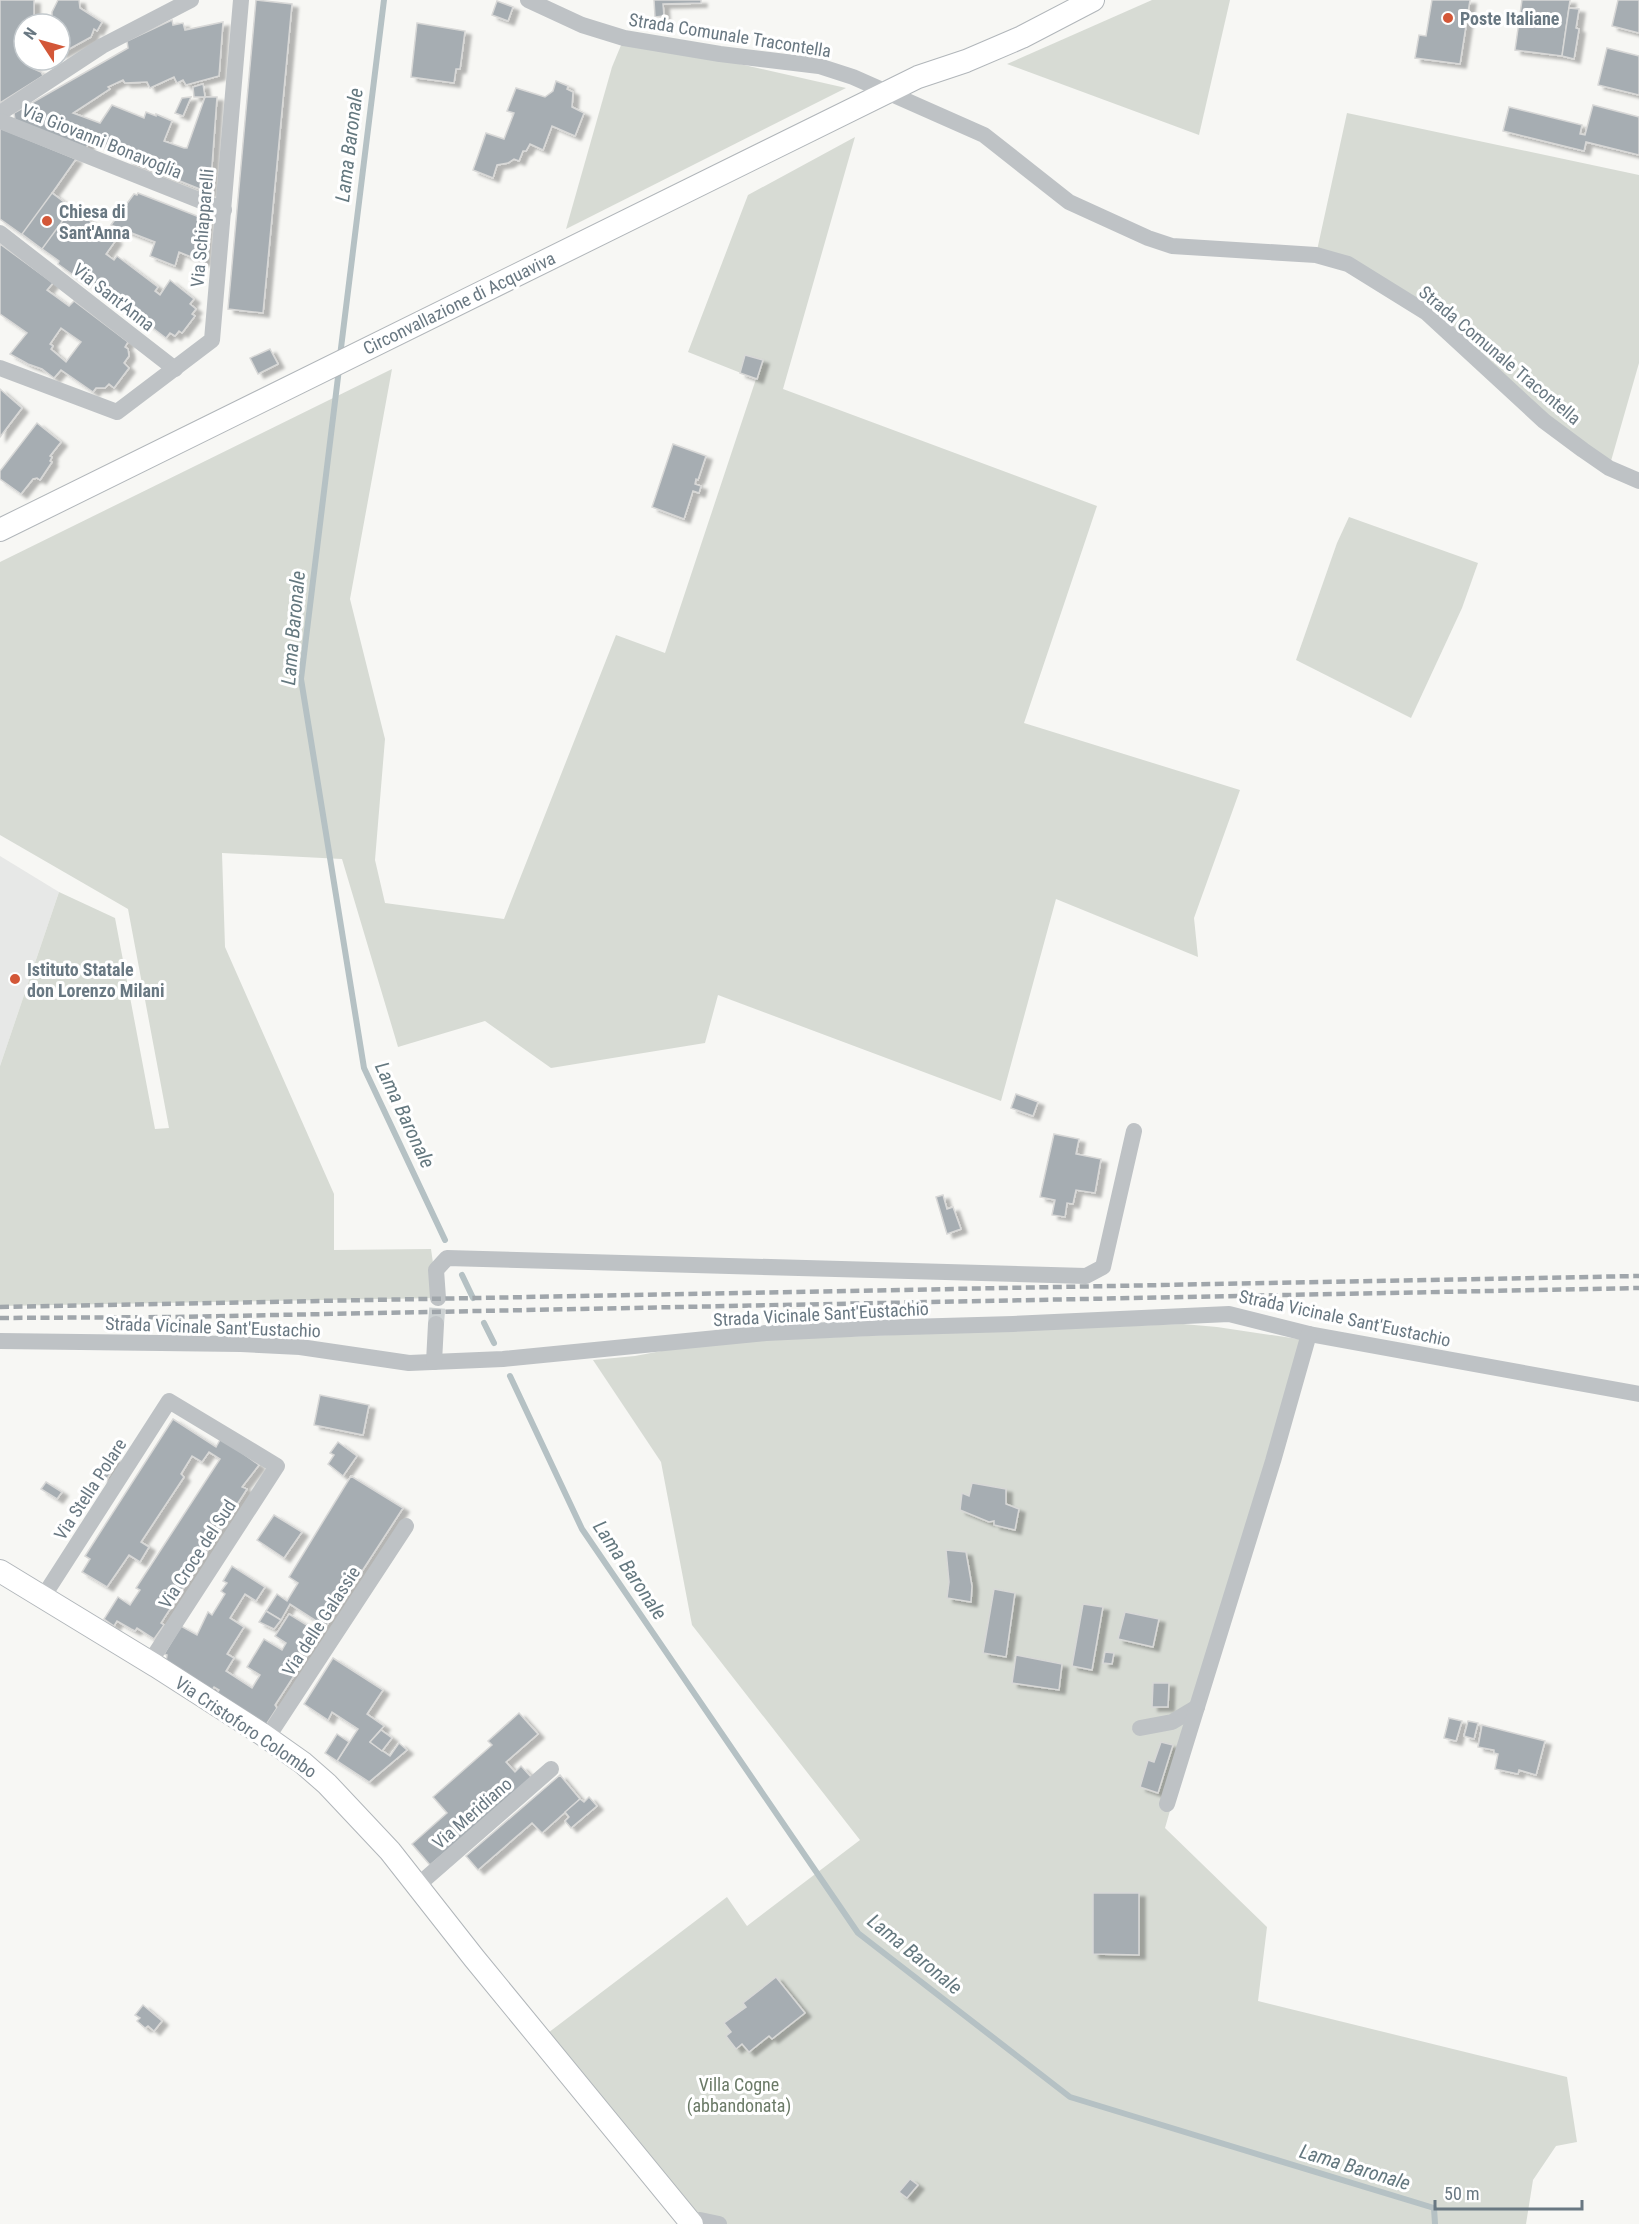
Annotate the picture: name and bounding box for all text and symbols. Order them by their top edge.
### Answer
place label: Poste Italiane [1460,8,1560,29]
street label: Strada Comunale Tracontella [627,9,833,61]
marker: Poste Italiane [1441,11,1455,25]
north arrow [12,12,72,72]
text: N [20,24,41,43]
water label: Lama Baronale [330,87,368,203]
street label: Via Giovanni Bonavoglia [19,99,185,183]
street label: Via Schiapparelli [186,168,218,288]
place label: Chiesa di Sant'Anna [59,201,130,243]
marker: Chiesa di Sant'Anna [40,214,54,228]
street label: Circonvallazione di Acquaviva [359,247,559,359]
street label: Via Sant'Anna [69,259,159,335]
street label: Strada Comunale Tracontella [1415,281,1585,429]
water label: Lama Baronale [276,570,310,686]
place label: Istituto Statale don Lorenzo Milani [27,959,164,1001]
marker: Istituto Statale don Lorenzo Milani [8,972,22,986]
water label: Lama Baronale [370,1058,440,1172]
street label: Strada Vicinale Sant'Eustachio [1237,1285,1453,1351]
street label: Strada Vicinale Sant'Eustachio [713,1298,929,1330]
street label: Strada Vicinale Sant'Eustachio [105,1313,321,1341]
street label: Via Stella Polare [49,1434,131,1544]
street label: Via Croce del Sud [154,1496,240,1612]
water label: Lama Baronale [588,1516,672,1624]
street label: Via delle Galassie [278,1562,364,1680]
street label: Via Cristoforo Colombo [171,1672,321,1782]
street label: Via Meridiano [428,1773,516,1853]
water label: Lama Baronale [863,1909,967,1999]
park label: Villa Cogne (abbandonata) [687,2074,791,2117]
water label: Lama Baronale [1297,2139,1413,2195]
scale bar [1435,2173,1582,2211]
text: 50 m [1444,2183,1479,2204]

